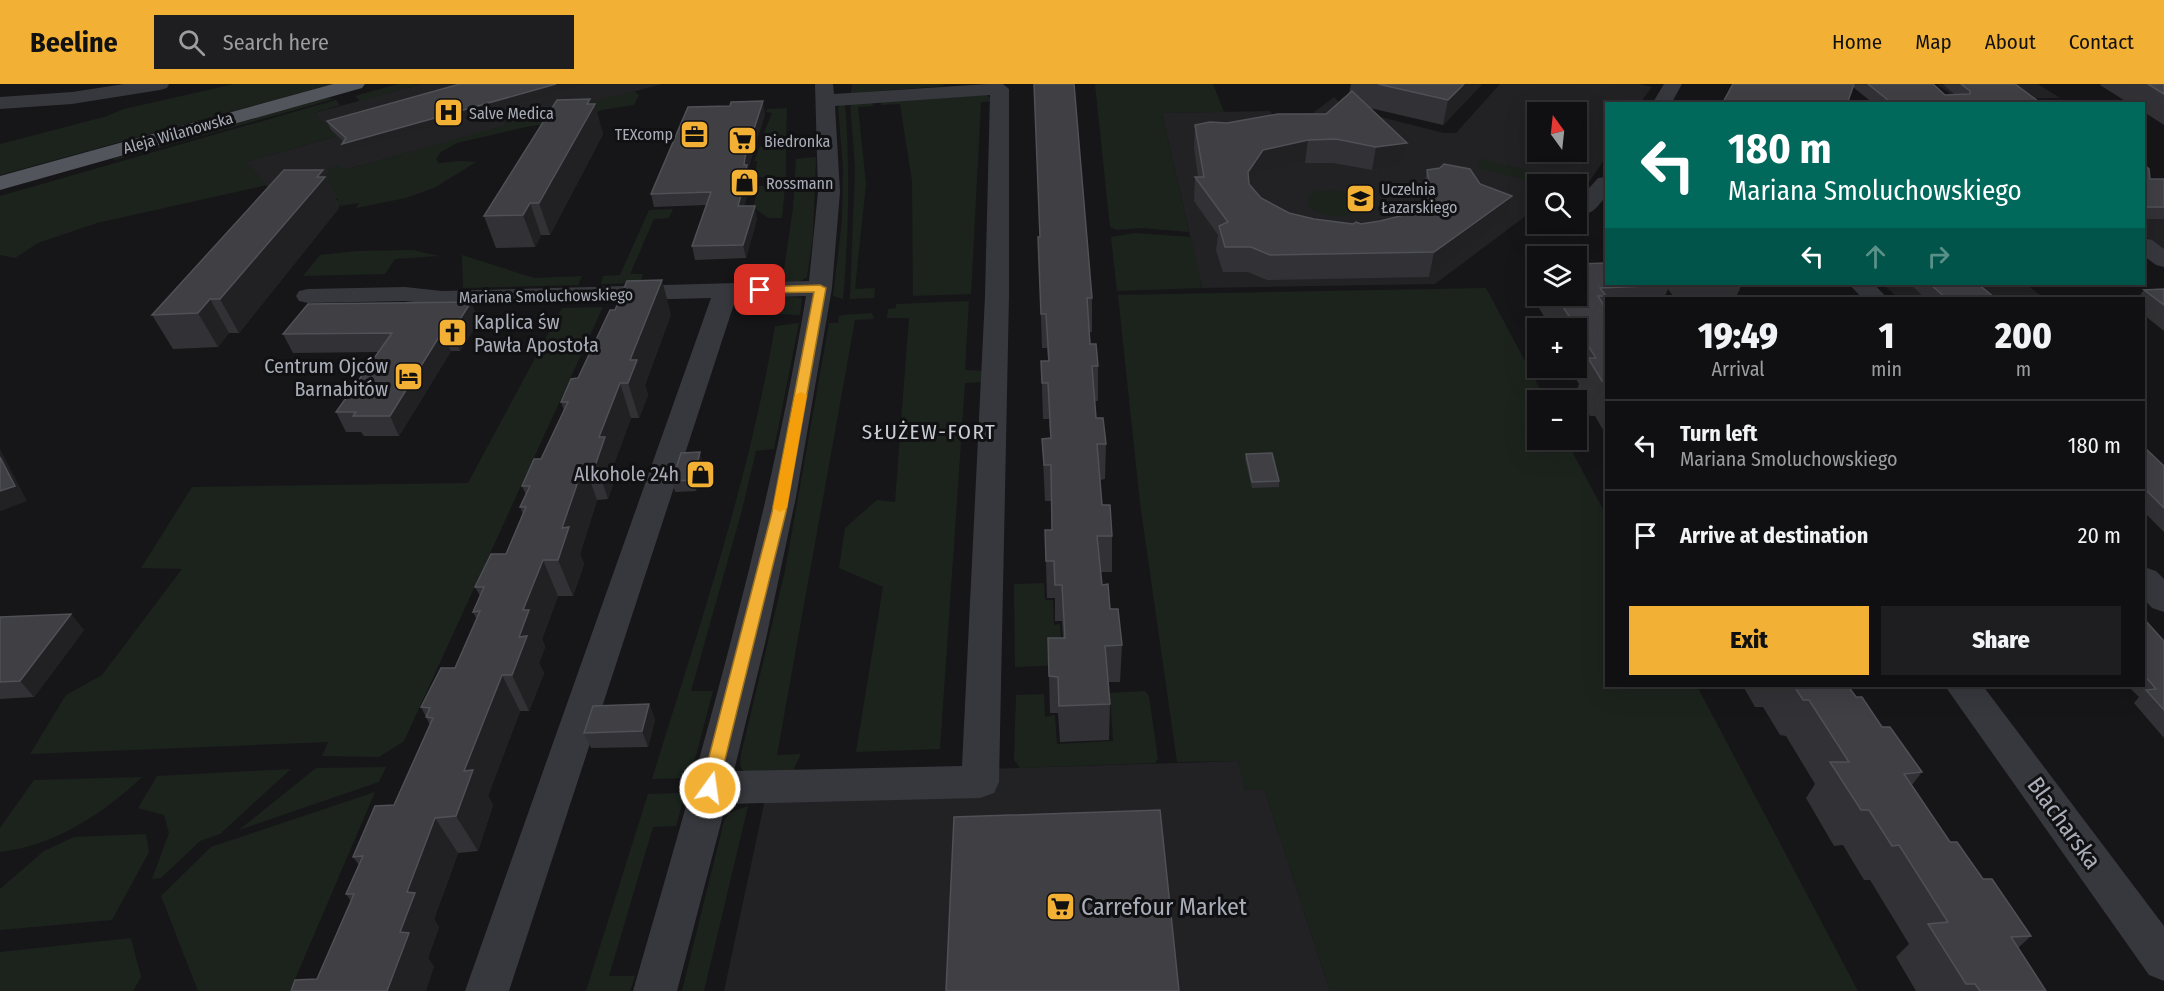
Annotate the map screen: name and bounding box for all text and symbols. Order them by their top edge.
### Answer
search box [154,15,574,69]
text: Beeline [30,26,118,59]
icon: search [175,26,208,59]
text: Search here [223,29,329,56]
text: Home [1832,29,1882,55]
text: Map [1915,29,1952,55]
text: About [1985,29,2036,55]
text: Contact [2069,29,2134,55]
hospital icon: Salve Medica [432,97,464,129]
north arrow [1527,102,1587,162]
map controls [1527,102,1587,450]
place label: Salve Medica [469,104,554,123]
street label: Aleja Wilanowska [121,108,235,158]
office icon: TEXcomp [678,118,710,150]
text: 180 m [1728,124,1832,174]
place label: TEXcomp [615,125,673,144]
supermarket icon: Biedronka [727,125,759,157]
icon: left [1629,126,1707,204]
place label: Biedronka [764,132,830,151]
shop icon: Rossmann [729,167,761,199]
place label: Rossmann [766,174,833,193]
button: search [1527,174,1587,234]
text: Mariana Smoluchowskiego [1728,175,2022,207]
place label: Uczelnia Łazarskiego [1381,180,1457,217]
school or university icon: Uczelnia Łazarskiego [1344,182,1376,214]
icon: left [1796,240,1829,273]
icon: ahead [1859,240,1892,273]
icon: right [1922,240,1955,273]
button: layers [1527,246,1587,306]
pin [734,264,785,315]
icon: arrive [743,273,776,306]
street label: Mariana Smoluchowskiego [459,285,633,307]
place label: Kaplica św Pawła Apostoła [474,310,599,357]
text: 19:49 [1698,314,1778,358]
text: 1 [1879,314,1894,358]
text: 200 [1995,314,2052,358]
church icon: Kaplica św Pawła Apostoła [437,317,469,349]
button: + [1527,318,1587,378]
place label: Centrum Ojców Barnabitów [264,354,388,401]
text: Arrival [1712,357,1765,381]
text: min [1871,357,1902,381]
text: m [2016,357,2031,381]
hotel icon: Centrum Ojców Barnabitów [393,361,425,393]
button: − [1527,390,1587,450]
district label: SŁUŻEW-FORT [862,419,996,445]
text: Turn left [1680,420,1758,447]
icon: left [1629,429,1662,462]
text: 180 m [2068,432,2121,459]
text: Mariana Smoluchowskiego [1680,447,1898,471]
shop icon: Alkohole 24h [684,458,716,490]
place label: Alkohole 24h [574,462,679,486]
icon: arrive [1629,519,1662,552]
text: Arrive at destination [1680,522,1868,549]
text: 20 m [2078,522,2121,549]
button: Exit [1629,606,1869,675]
button: Share [1881,606,2121,675]
position arrow [678,756,742,820]
street label: Blacharska [2021,772,2107,874]
supermarket icon: Carrefour Market [1044,891,1076,923]
place label: Carrefour Market [1081,893,1247,921]

